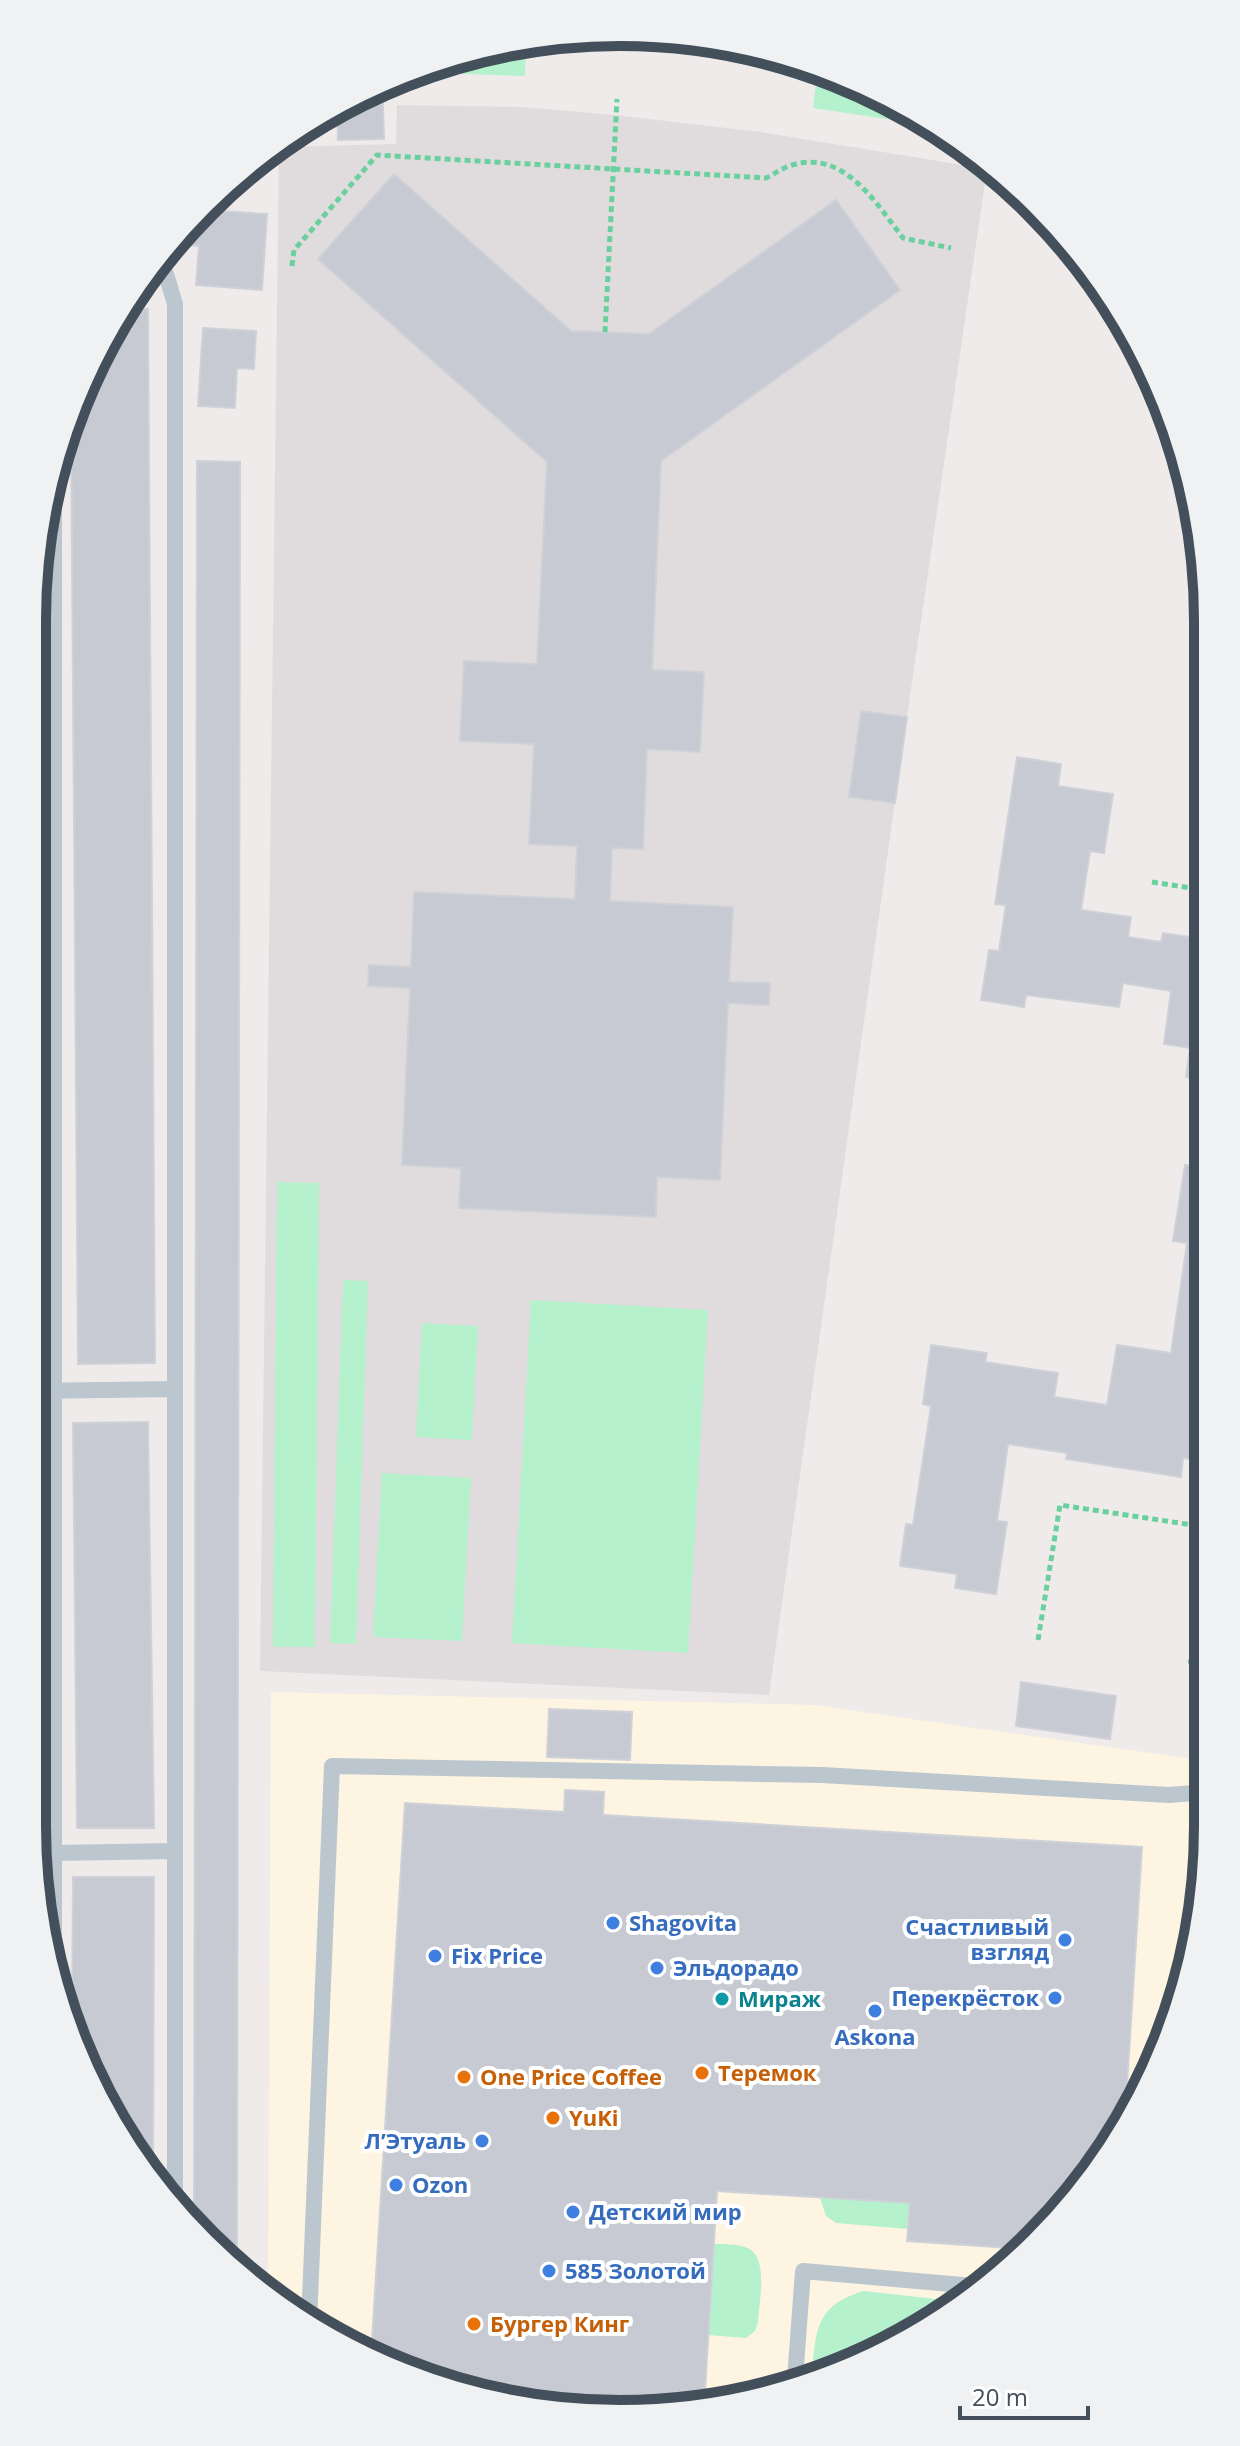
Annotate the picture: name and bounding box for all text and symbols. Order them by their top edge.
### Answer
place label: Shagovita [629,1907,737,1937]
place label: Счастливый взгляд [905,1911,1049,1966]
marker: Shagovita [604,1914,622,1932]
marker: Счастливый взгляд [1056,1931,1074,1949]
place label: Fix Price [451,1940,543,1970]
marker: Fix Price [426,1947,444,1965]
place label: Эльдорадо [673,1952,799,1982]
marker: Эльдорадо [648,1959,666,1977]
place label: Перекрёсток [891,1982,1039,2012]
place label: Мираж [738,1983,822,2013]
marker: Перекрёсток [1046,1989,1064,2007]
marker: Мираж [713,1990,731,2008]
marker: Askona [866,2002,884,2020]
place label: Askona [834,2021,916,2051]
place label: Теремок [718,2057,817,2087]
place label: One Price Coffee [480,2061,662,2091]
marker: Теремок [693,2064,711,2082]
marker: One Price Coffee [455,2068,473,2086]
place label: YuKi [569,2102,619,2132]
marker: YuKi [544,2109,562,2127]
place label: Л’Этуаль [365,2125,466,2155]
marker: Л’Этуаль [473,2132,491,2150]
place label: Ozon [412,2169,468,2199]
marker: Ozon [387,2176,405,2194]
place label: Детский мир [589,2196,742,2226]
marker: Детский мир [564,2203,582,2221]
place label: 585 Золотой [565,2255,706,2285]
marker: 585 Золотой [540,2262,558,2280]
place label: Бургер Кинг [490,2308,630,2338]
marker: Бургер Кинг [465,2315,483,2333]
scale bar [960,2370,1088,2420]
text: 20 m [972,2380,1028,2413]

